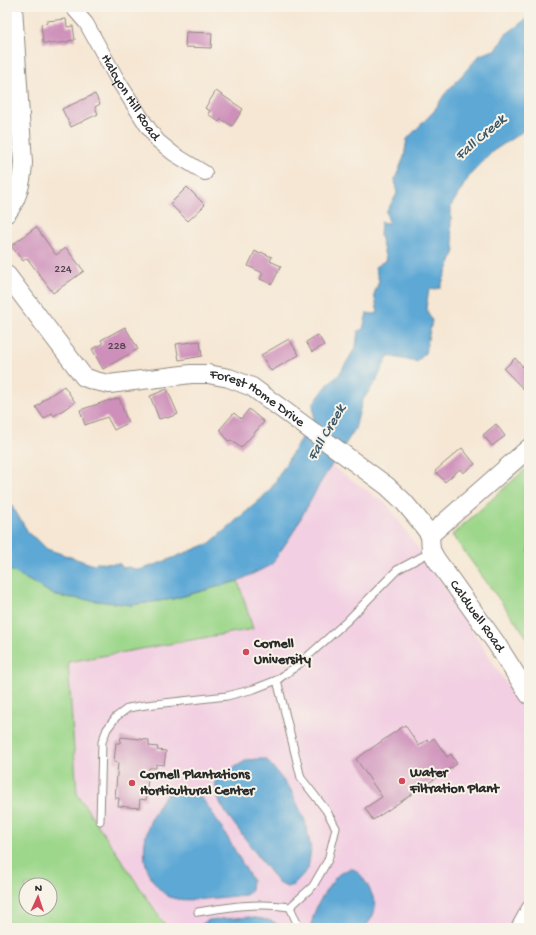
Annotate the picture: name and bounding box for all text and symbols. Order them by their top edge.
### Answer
street label: Halcyon Hill Road [97,51,165,146]
water label: Fall Creek [452,110,511,165]
house number: 224 [54,263,72,277]
house number: 228 [108,340,127,354]
street label: Forest Home Drive [207,366,309,432]
water label: Fall Creek [304,401,351,464]
street label: Caldwell Road [445,577,509,657]
place label: Cornell University [253,636,311,669]
marker: Cornell University [241,647,251,657]
place label: Water Filtration Plant [409,765,500,798]
place label: Cornell Plantations Horticultural Center [139,767,256,800]
marker: Water Filtration Plant [397,776,407,786]
marker: Cornell Plantations Horticultural Center [127,778,137,788]
north arrow [18,877,58,917]
text: N [35,883,42,895]

